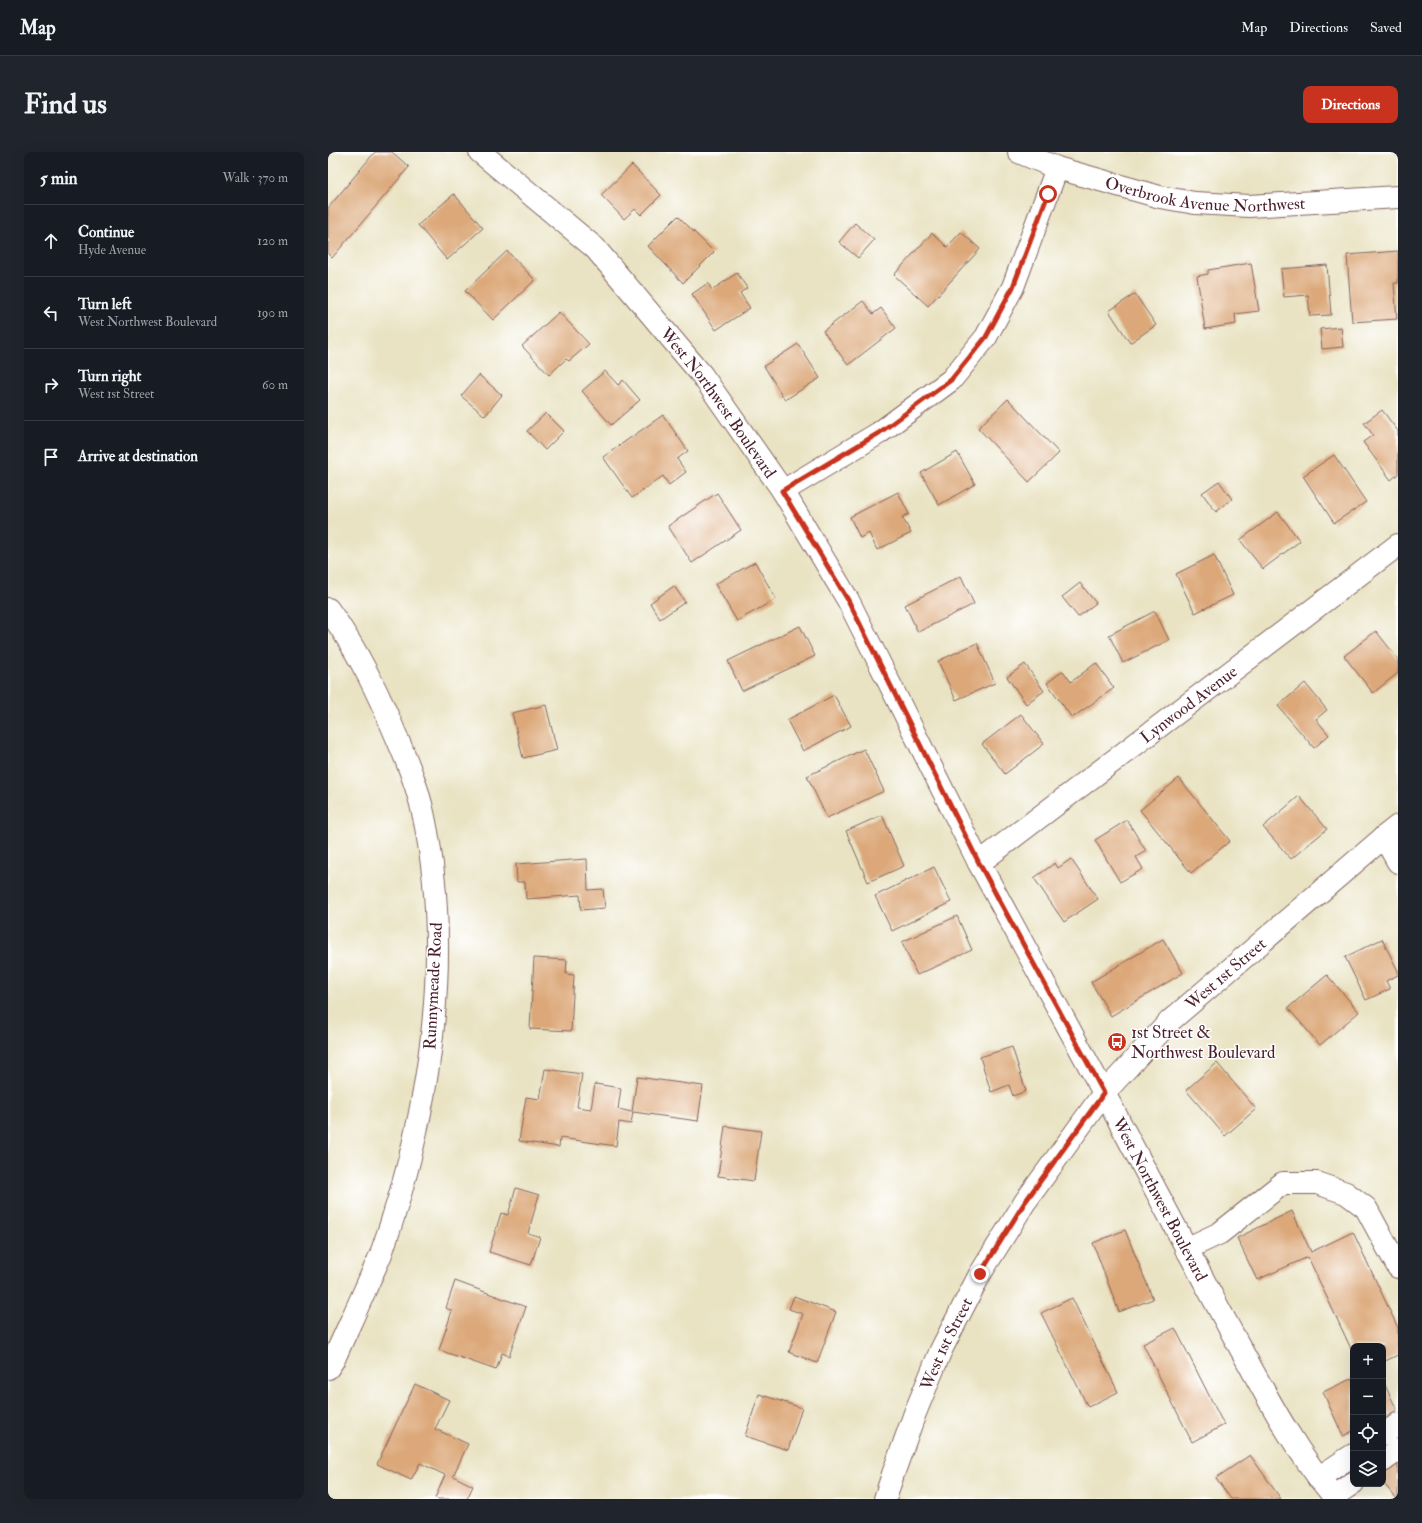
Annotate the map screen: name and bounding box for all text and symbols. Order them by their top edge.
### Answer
text: Map [20,16,56,40]
text: Map [1241,19,1267,36]
text: Directions [1289,19,1348,36]
text: Saved [1370,19,1402,36]
button: Directions [1303,86,1398,123]
text: Find us [24,87,107,122]
text: 5 min [40,168,78,189]
text: Walk · 370 m [223,170,288,186]
street label: Overbrook Avenue Northwest [1103,172,1306,217]
route start [1039,185,1057,203]
text: Continue [78,223,134,242]
icon: ahead [40,230,62,252]
text: 120 m [257,233,288,249]
text: Hyde Avenue [78,242,146,258]
text: Turn left [78,295,132,314]
icon: left [40,302,62,324]
text: 190 m [257,305,288,321]
text: West Northwest Boulevard [78,314,217,330]
street label: West Northwest Boulevard [655,322,782,483]
text: Turn right [78,367,141,386]
icon: right [40,374,62,396]
text: 60 m [262,377,288,393]
text: West 1st Street [78,386,154,402]
icon: arrive [40,446,62,468]
text: Arrive at destination [78,447,198,466]
street label: Lynwood Avenue [1136,660,1241,748]
street label: Runnymeade Road [419,921,448,1050]
street label: West 1st Street [1180,933,1271,1014]
place label: 1st Street & Northwest Boulevard [1131,1022,1276,1063]
bus stop icon: 1st Street & Northwest Boulevard [1106,1031,1128,1053]
street label: West Northwest Boulevard [1108,1113,1213,1285]
route end [971,1265,989,1283]
street label: West 1st Street [915,1293,977,1394]
map controls [1350,1343,1386,1487]
button: + [1350,1343,1386,1379]
button: − [1350,1379,1386,1415]
button: locate [1350,1415,1386,1451]
button: layers [1350,1451,1386,1487]

